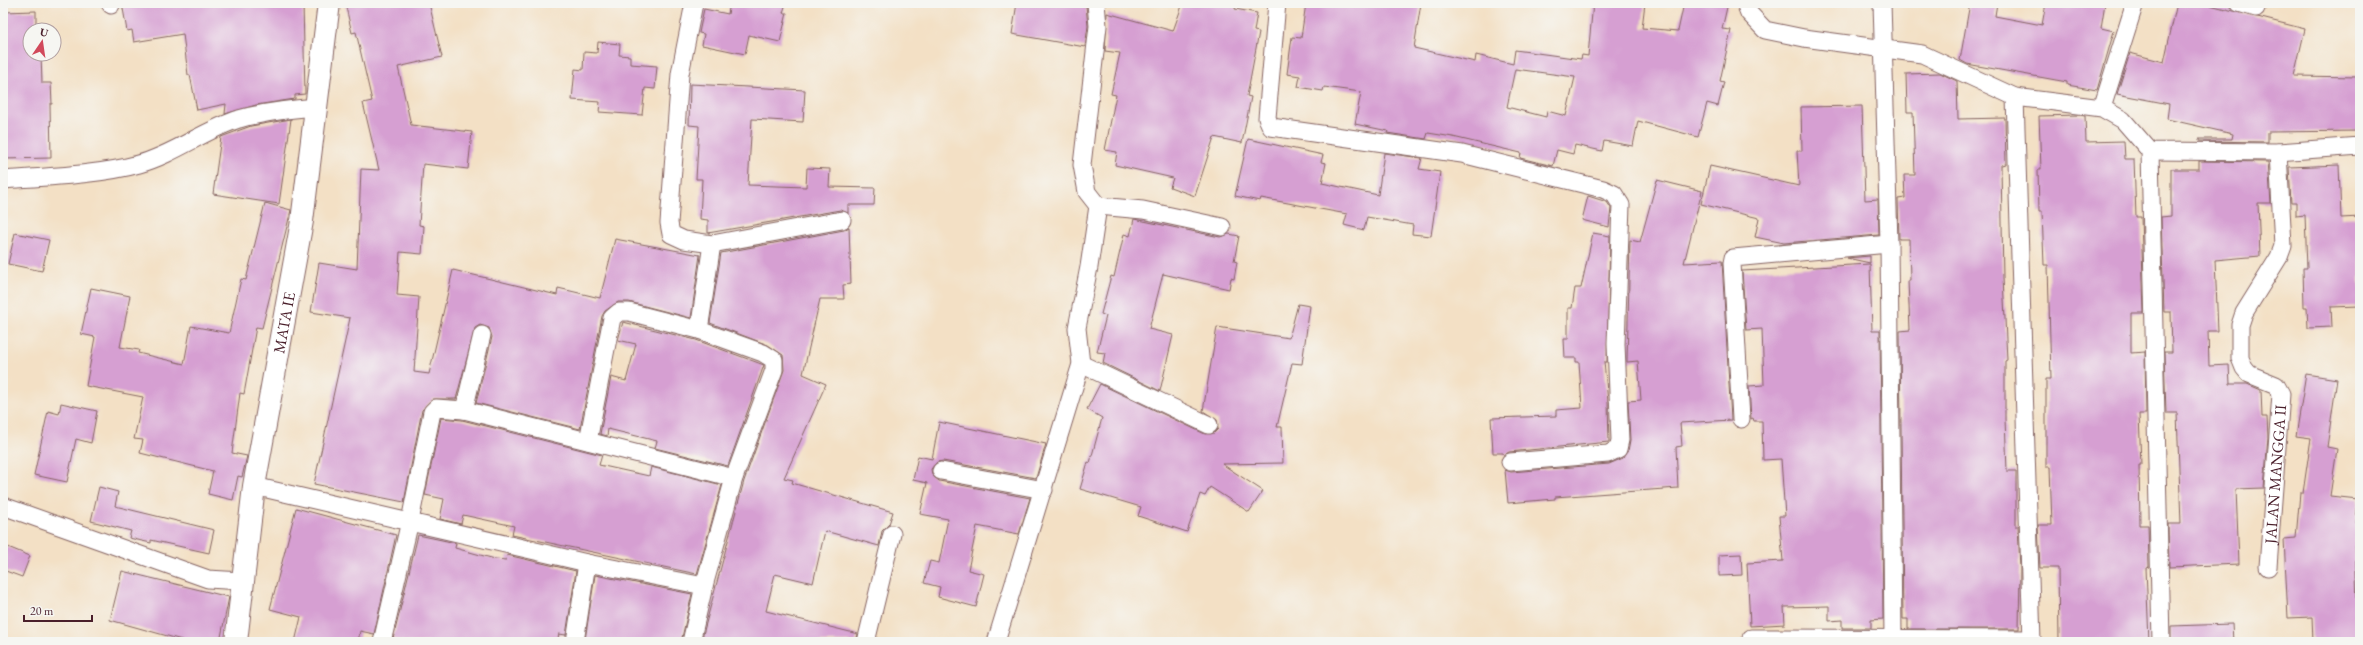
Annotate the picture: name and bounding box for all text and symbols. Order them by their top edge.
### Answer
north arrow [22,22,62,62]
text: U [39,25,51,40]
street label: MATA IE [268,290,300,355]
street label: JALAN MANGGA II [2260,403,2291,547]
scale bar [24,597,92,623]
text: 20 m [30,603,54,619]

